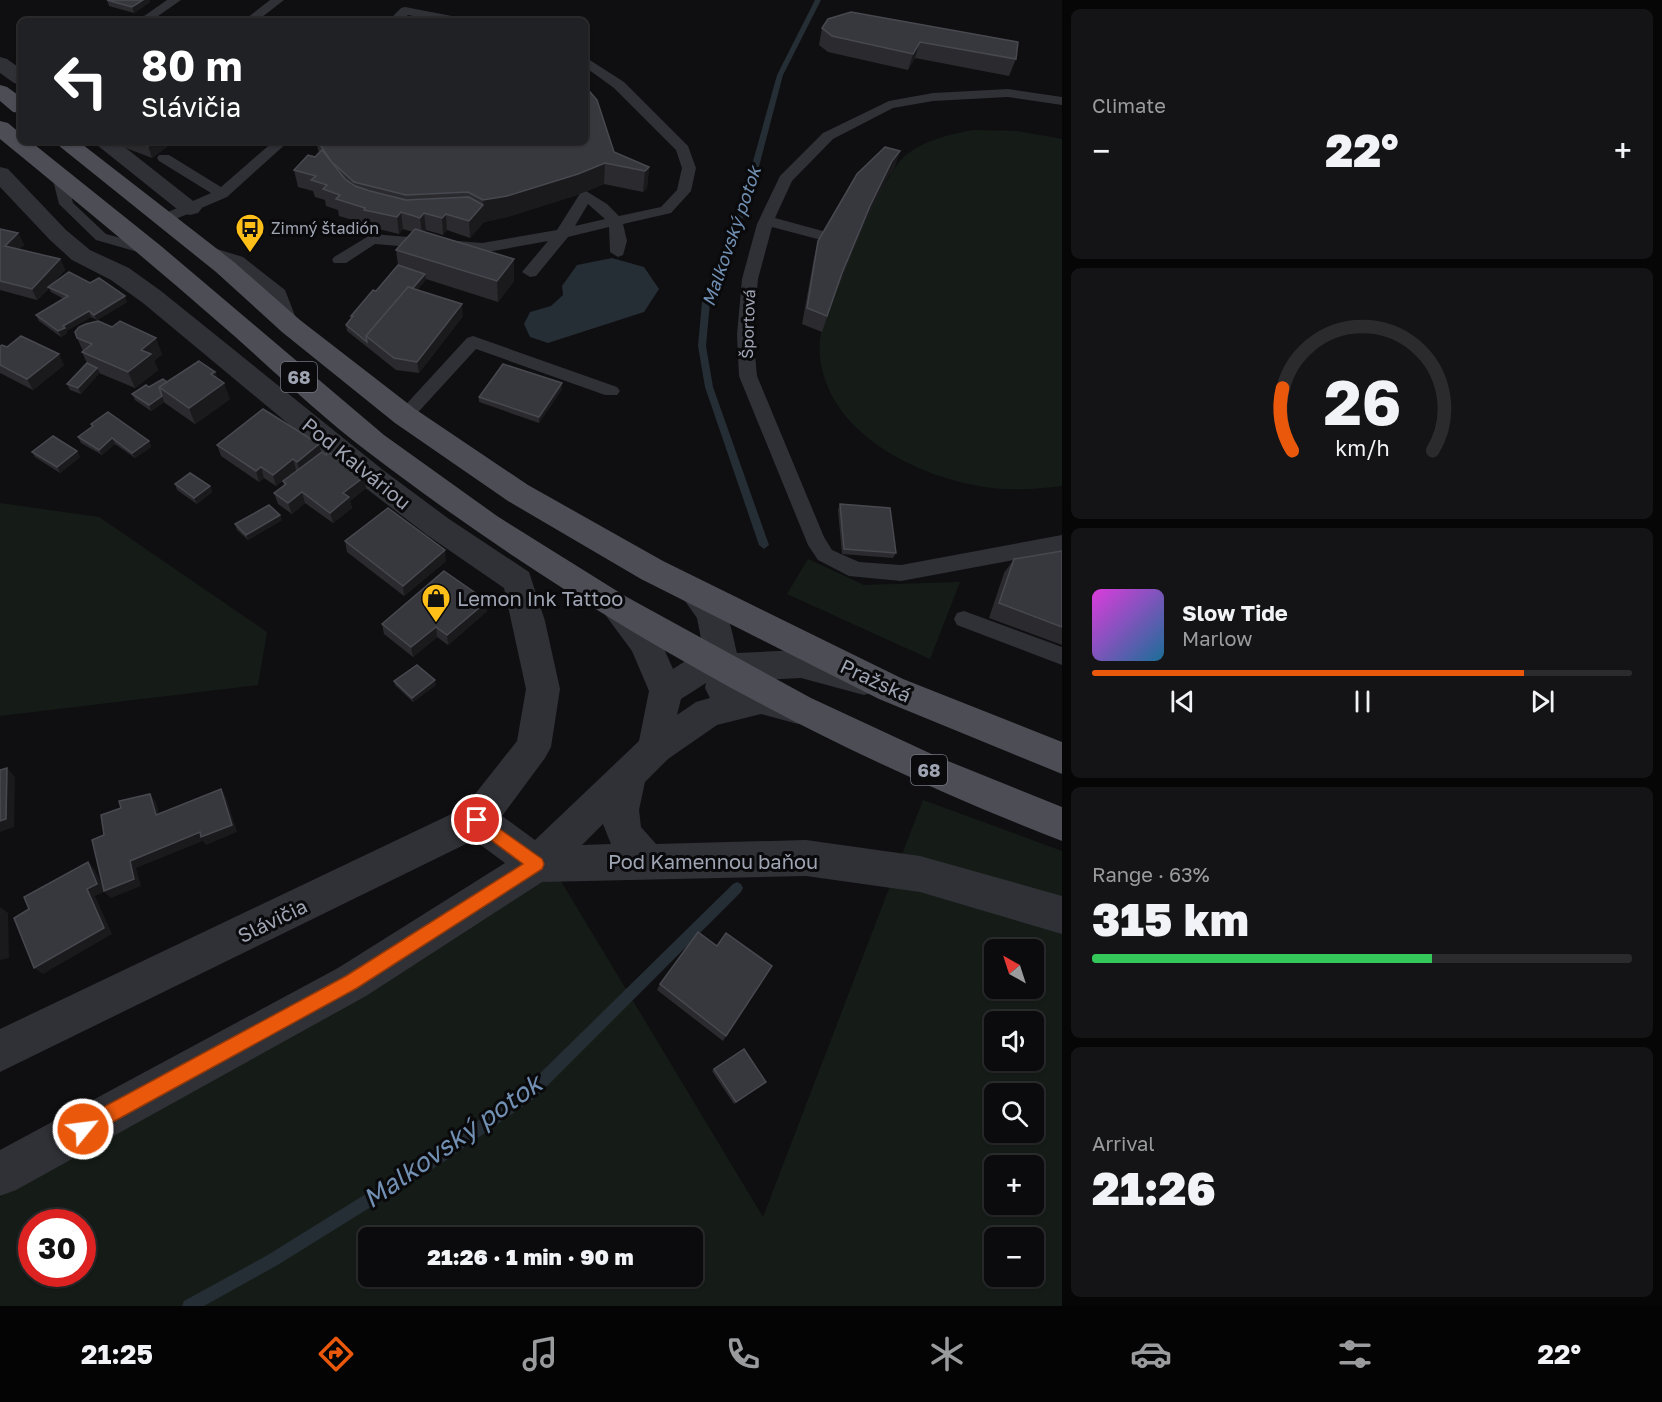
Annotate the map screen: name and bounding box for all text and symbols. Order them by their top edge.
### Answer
text: 80 m [141,40,242,90]
icon: left [42,42,120,120]
text: Slávičia [141,91,241,123]
text: Climate [1092,93,1166,117]
text: 22° [1325,123,1399,177]
text: − [1092,131,1110,170]
text: + [1614,131,1632,170]
water label: Malkovský potok [697,162,766,309]
bus stop icon: Zimný štadión [234,212,266,254]
place label: Zimný štadión [271,218,379,238]
street label: Športová [737,289,759,359]
road number: 68 [281,362,317,392]
text: 26 [1323,364,1401,439]
street label: Pod Kalváriou [298,412,416,514]
text: km/h [1335,435,1389,461]
shop icon: Lemon Ink Tattoo [420,582,452,624]
place label: Lemon Ink Tattoo [457,586,623,610]
text: Slow Tide [1182,599,1288,626]
text: Marlow [1182,626,1253,650]
street label: Pražská [837,653,915,707]
icon: previous [1166,685,1199,718]
icon: pause [1346,685,1379,718]
icon: next [1526,685,1559,718]
road number: 68 [911,755,947,785]
pin [451,794,502,845]
icon: arrive [460,803,493,836]
street label: Pod Kamennou baňou [608,849,818,873]
text: Range · 63% [1092,862,1210,886]
text: 315 km [1092,892,1249,946]
street label: Slávičia [233,893,311,947]
north arrow [984,939,1044,999]
map controls [984,939,1044,1287]
button: sound [984,1011,1044,1071]
water label: Malkovský potok [357,1066,549,1214]
button: search [984,1083,1044,1143]
position arrow [51,1097,115,1161]
text: Arrival [1092,1131,1155,1155]
button: + [984,1155,1044,1215]
text: 21:26 [1092,1161,1216,1215]
speed limit sign: 30 [18,1209,96,1287]
button: − [984,1227,1044,1287]
text: 21:26 · 1 min · 90 m [427,1243,634,1270]
icon: directions [315,1333,357,1375]
icon: music [519,1333,561,1375]
icon: phone [722,1333,764,1375]
icon: climate [926,1333,968,1375]
icon: car [1130,1333,1172,1375]
icon: filters [1334,1333,1376,1375]
text: 21:25 [81,1338,153,1370]
text: 22° [1538,1338,1581,1370]

